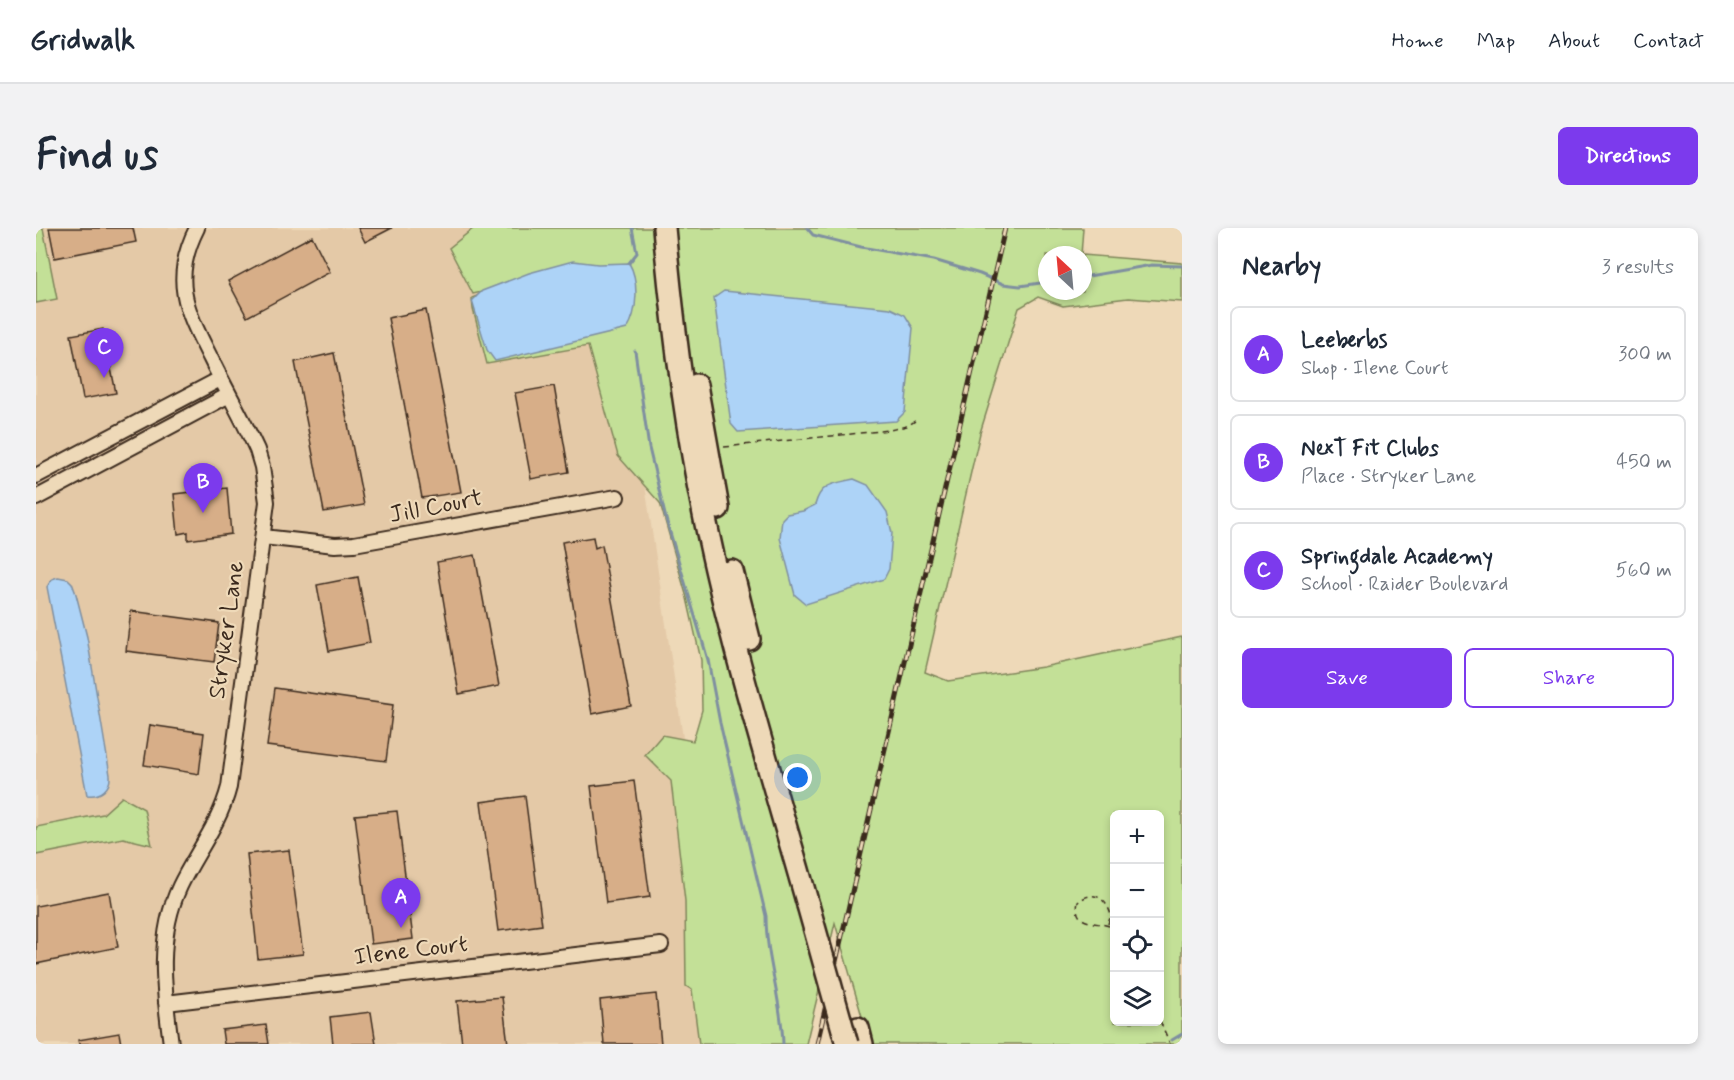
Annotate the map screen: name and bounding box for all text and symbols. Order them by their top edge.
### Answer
text: Gridwalk [30,23,135,60]
text: Home [1392,27,1444,55]
text: Map [1477,27,1515,55]
text: About [1548,27,1600,55]
text: Contact [1633,27,1704,55]
button: Directions [1558,127,1698,185]
text: Find us [36,129,158,184]
north arrow [1038,246,1092,300]
text: Nearby [1242,250,1321,284]
text: 3 results [1602,254,1674,281]
text: Leeberbs [1301,327,1387,355]
pin: C [84,328,124,378]
text: A [1257,341,1270,368]
text: 300 m [1618,341,1672,368]
text: Shop · Ilene Court [1301,355,1448,382]
text: NexT Fit Clubs [1301,435,1439,463]
text: B [1257,449,1270,476]
text: 450 m [1616,449,1672,476]
text: Place · Stryker Lane [1301,463,1476,490]
pin: B [184,464,222,513]
street label: Jill Court [387,483,485,531]
text: Springdale Academy [1301,543,1493,571]
text: C [1256,557,1271,584]
text: 560 m [1616,557,1672,584]
street label: Stryker Lane [202,559,252,701]
text: School · Raider Boulevard [1301,571,1508,598]
button: Save [1242,648,1452,708]
button: Share [1464,648,1674,708]
your location [783,763,812,792]
map controls [1110,810,1164,1026]
button: + [1110,810,1164,864]
button: − [1110,864,1164,918]
pin: A [382,878,421,928]
button: locate [1110,918,1164,972]
street label: Ilene Court [352,929,470,973]
button: layers [1110,972,1164,1026]

